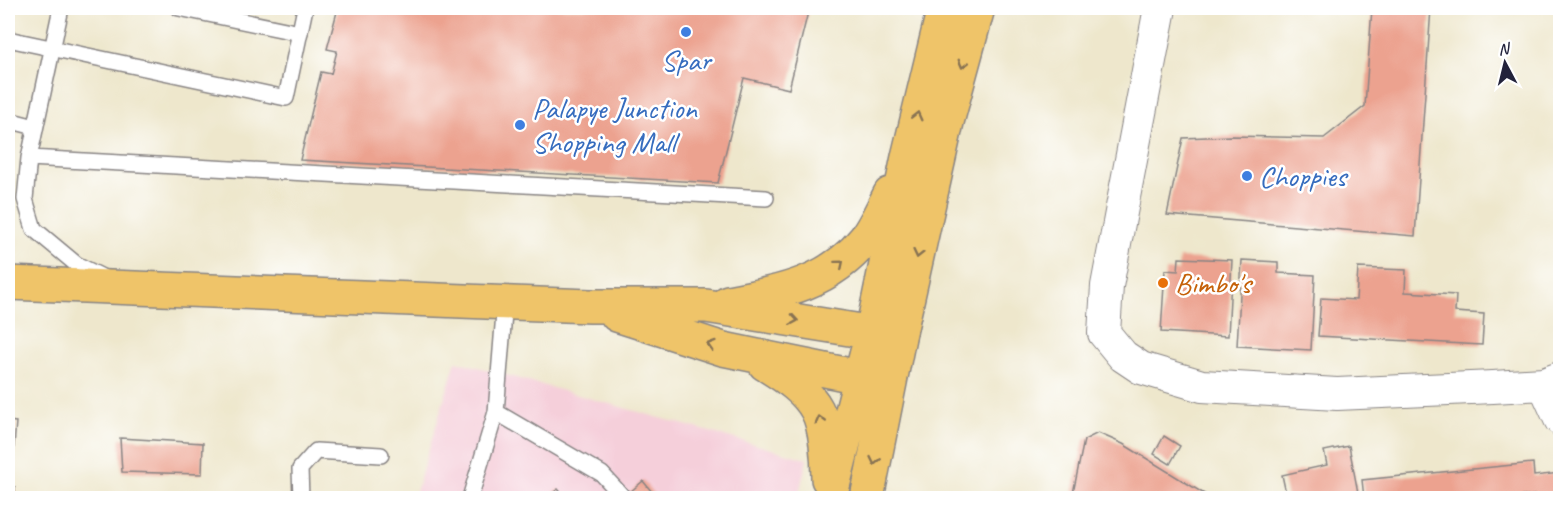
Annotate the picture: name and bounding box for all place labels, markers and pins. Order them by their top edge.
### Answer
marker: Spar [679,25,693,39]
place label: Spar [661,41,713,79]
place label: Palapye Junction Shopping Mall [532,89,698,161]
marker: Palapye Junction Shopping Mall [513,118,527,132]
place label: Choppies [1259,157,1349,195]
marker: Choppies [1240,169,1254,183]
place label: Bimbo's [1175,264,1253,302]
marker: Bimbo's [1156,276,1170,290]

